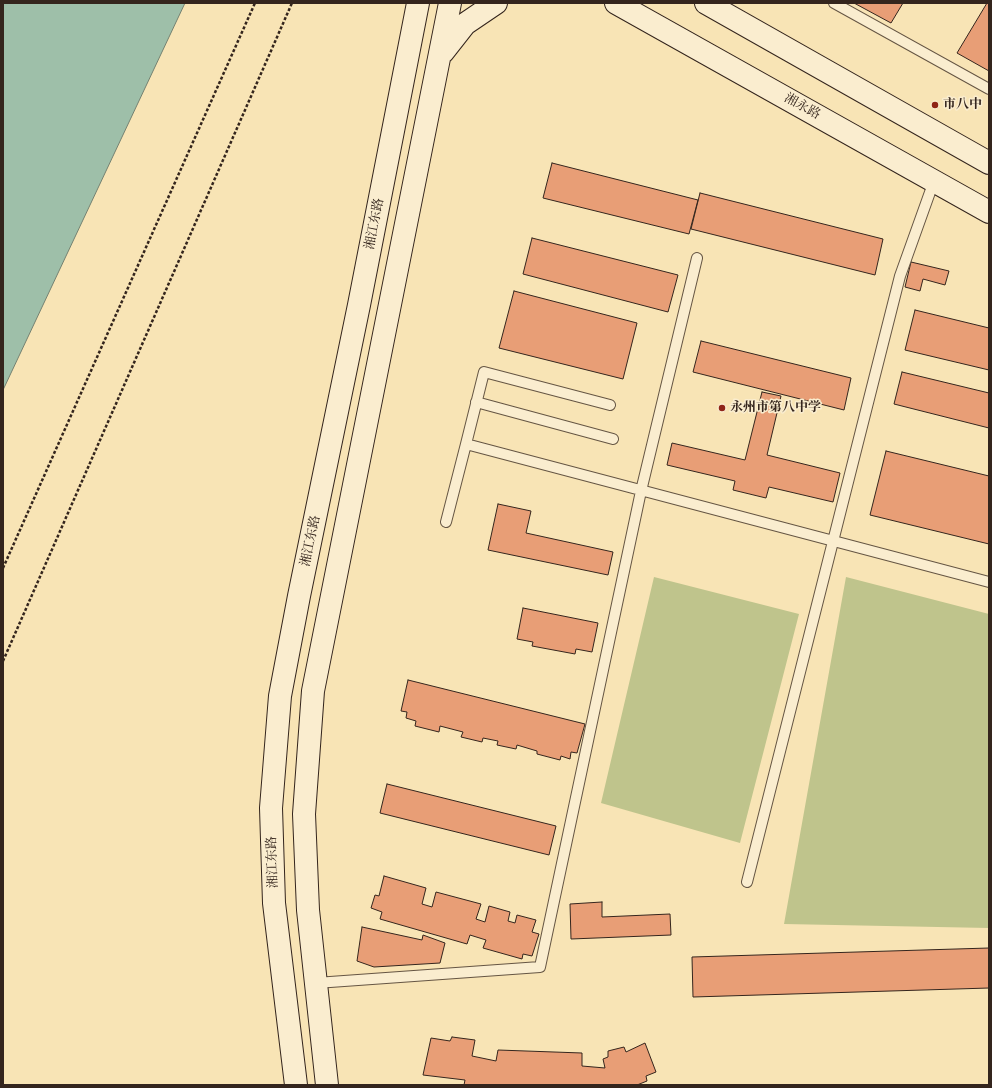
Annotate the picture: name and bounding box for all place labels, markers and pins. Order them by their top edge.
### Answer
place label: 市八中 [943,97,982,113]
marker: 市八中 [930,100,940,110]
place label: 永州市第八中学 [730,400,821,416]
marker: 永州市第八中学 [717,403,727,413]

